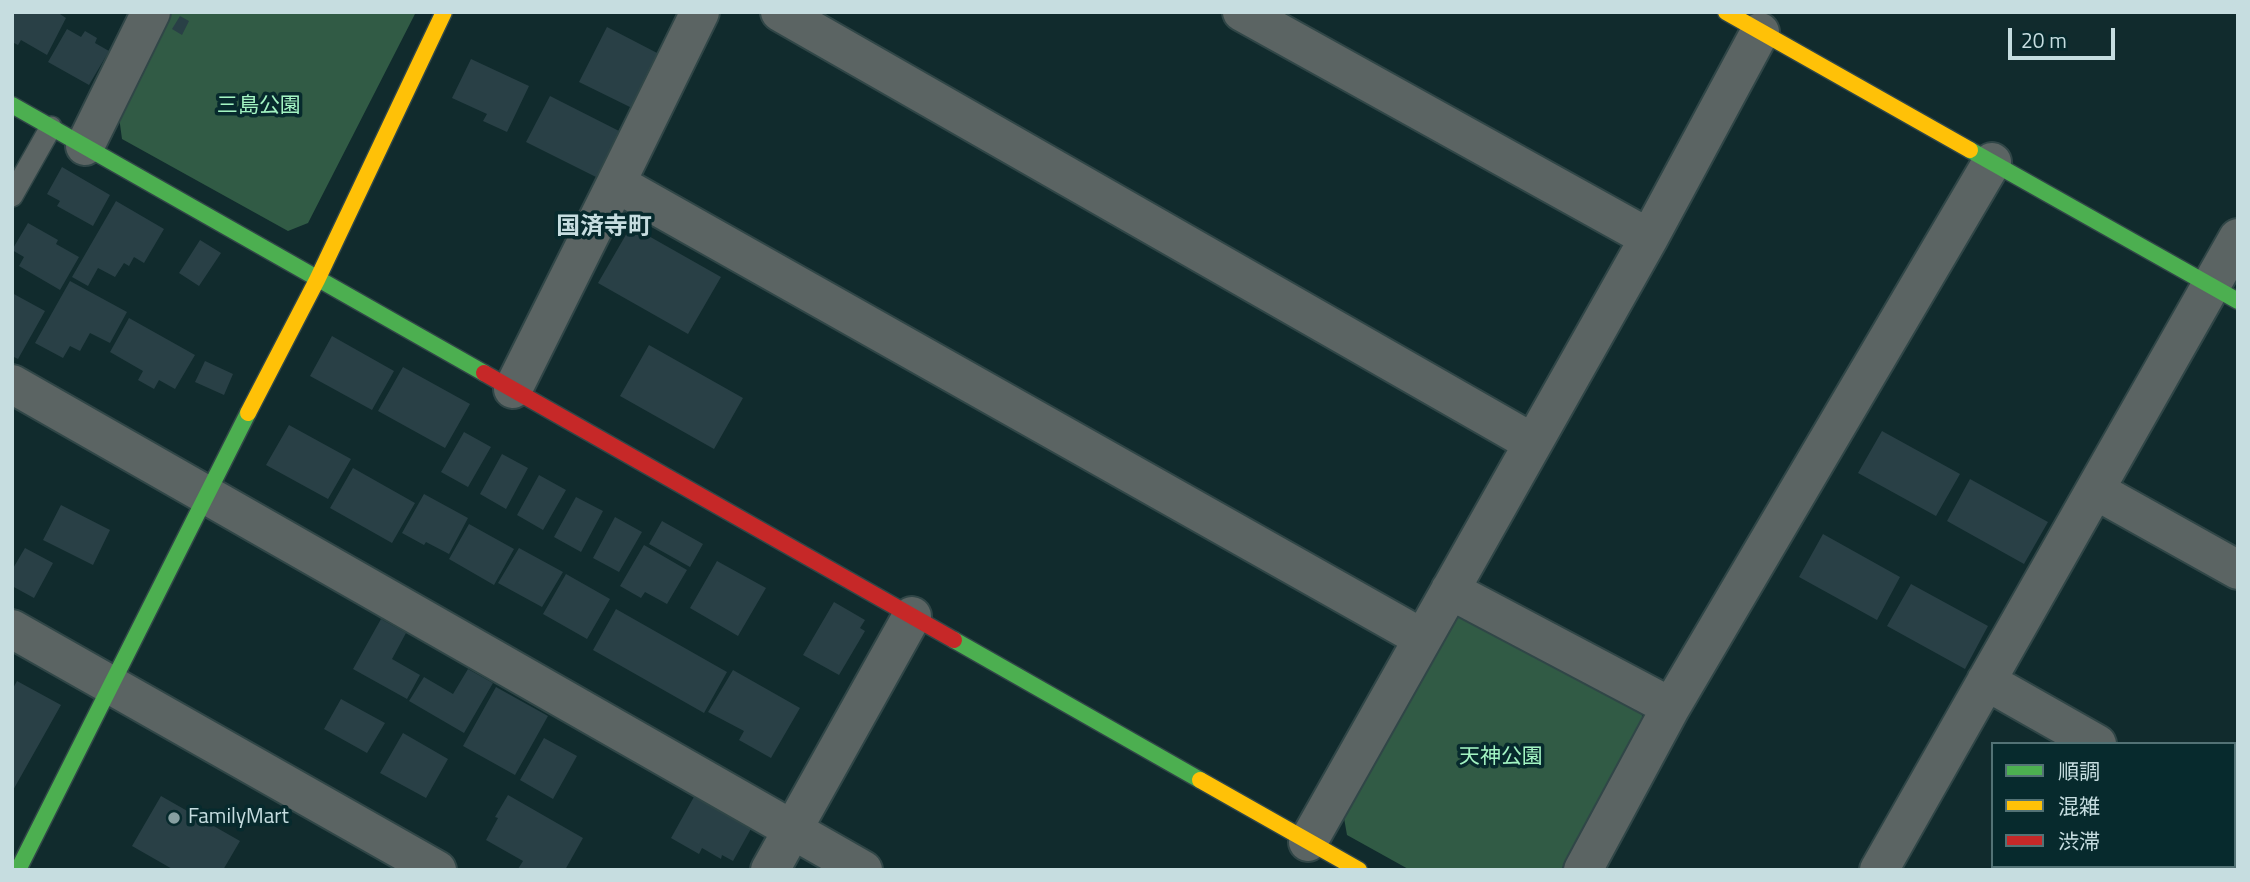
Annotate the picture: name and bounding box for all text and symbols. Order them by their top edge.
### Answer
scale bar [2012,14,2119,58]
text: 20 m [2021,24,2067,56]
park label: 三島公園 [217,94,301,120]
district label: 国済寺町 [556,214,652,242]
legend [1991,742,2236,868]
park label: 天神公園 [1459,745,1543,771]
text: 順調 [2058,755,2100,787]
text: 混雑 [2058,790,2100,822]
place label: FamilyMart [188,805,289,831]
marker: FamilyMart [166,810,182,826]
text: 渋滞 [2058,825,2100,857]

